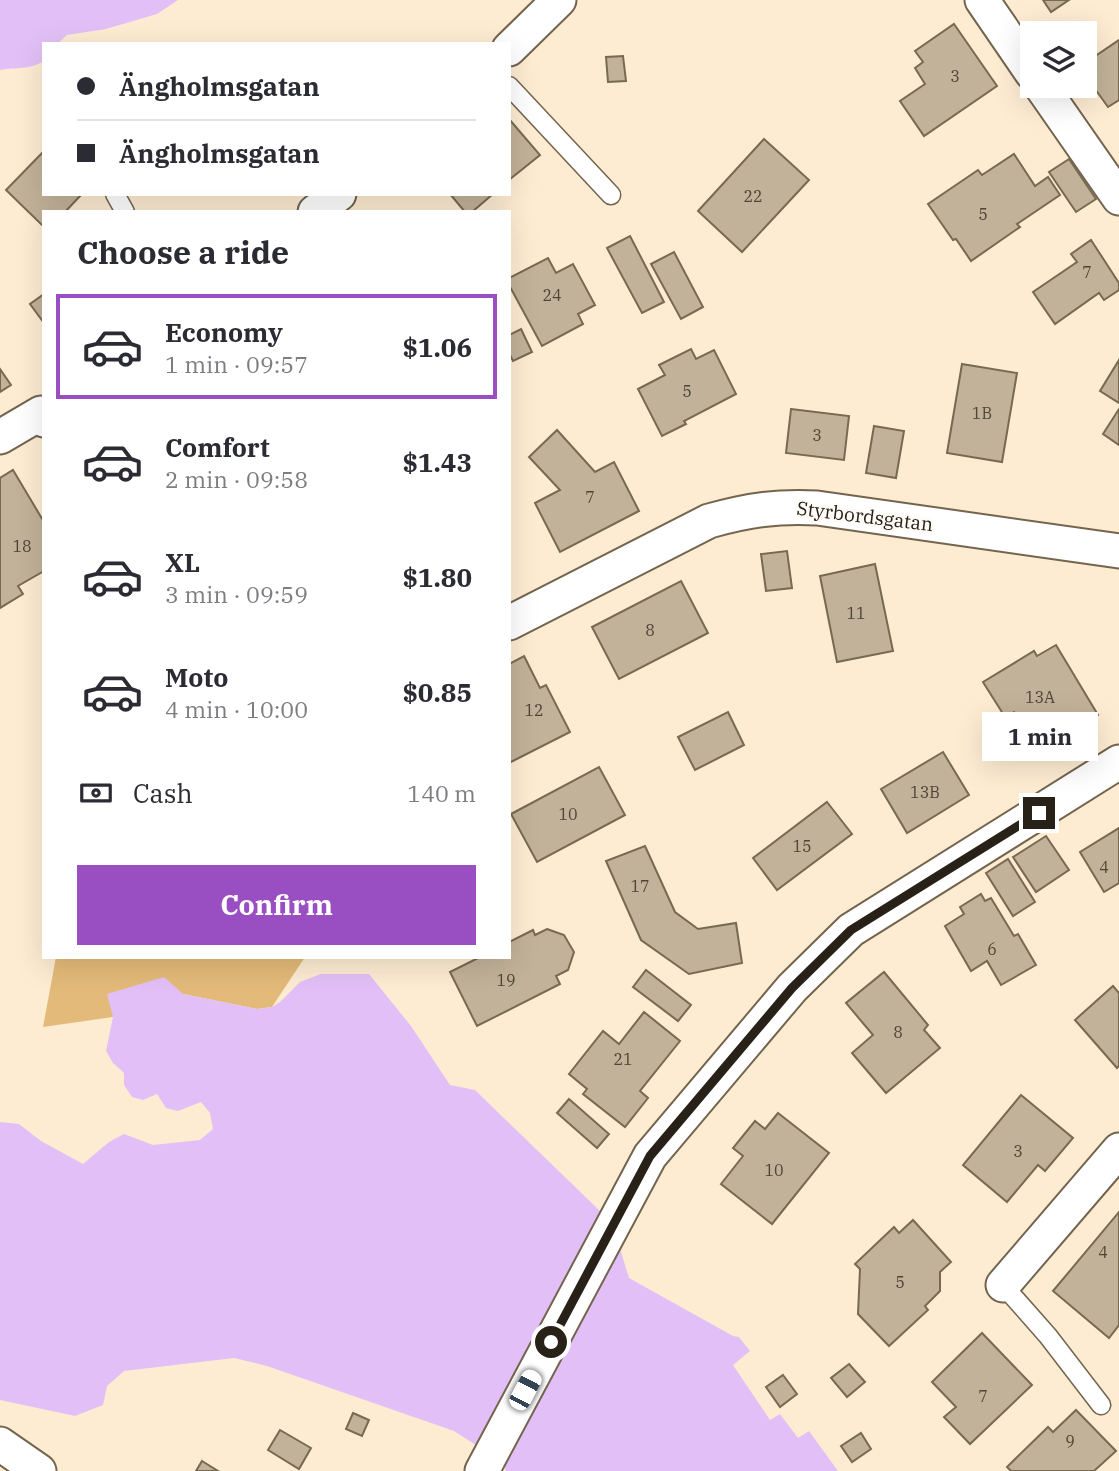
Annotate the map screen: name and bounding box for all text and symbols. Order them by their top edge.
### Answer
map controls [1020,21,1097,98]
button: layers [1020,21,1097,98]
house number: 3 [950,66,960,86]
text: Ängholmsgatan [119,69,320,103]
text: Ängholmsgatan [119,136,320,170]
house number: 22 [743,186,763,206]
house number: 5 [978,204,988,224]
text: Choose a ride [77,231,289,273]
house number: 7 [1082,262,1092,282]
house number: 24 [542,285,562,305]
icon: car [81,315,144,378]
text: Economy [165,315,283,349]
text: $1.06 [402,330,472,364]
text: 1 min · 09:57 [165,349,308,379]
house number: 5 [682,381,692,401]
house number: 1B [972,403,992,423]
house number: 3 [812,425,822,445]
icon: car [81,430,144,493]
text: Comfort [165,430,270,464]
text: $1.43 [402,445,472,479]
text: 2 min · 09:58 [165,464,308,494]
house number: 7 [585,487,595,507]
street label: Styrbordsgatan [795,496,935,536]
house number: 18 [12,536,32,556]
icon: car [81,545,144,608]
text: XL [165,545,200,579]
text: $1.80 [402,560,472,594]
text: 3 min · 09:59 [165,579,308,609]
house number: 11 [846,603,866,623]
house number: 8 [645,620,655,640]
icon: car [81,660,144,723]
text: Moto [165,660,228,694]
text: $0.85 [402,675,472,709]
house number: 13A [1025,687,1055,707]
text: 4 min · 10:00 [165,694,308,724]
house number: 12 [524,700,544,720]
callout: 1 min [981,712,1097,760]
text: 1 min [1008,721,1072,751]
icon: cash [77,774,115,812]
text: Cash [133,776,193,810]
text: 140 m [407,778,476,808]
house number: 13B [910,782,940,802]
route end [1023,797,1055,829]
house number: 10 [558,804,578,824]
house number: 15 [792,836,812,856]
house number: 4 [1099,857,1109,877]
button: Confirm [77,865,476,945]
house number: 17 [630,876,650,896]
house number: 6 [987,939,997,959]
house number: 19 [496,970,516,990]
house number: 8 [893,1022,903,1042]
house number: 21 [613,1049,633,1069]
house number: 3 [1013,1141,1023,1161]
house number: 10 [764,1160,784,1180]
house number: 4 [1098,1242,1108,1262]
house number: 5 [895,1272,905,1292]
route start [535,1326,567,1358]
car [506,1367,545,1413]
house number: 7 [978,1386,988,1406]
house number: 9 [1065,1431,1075,1451]

